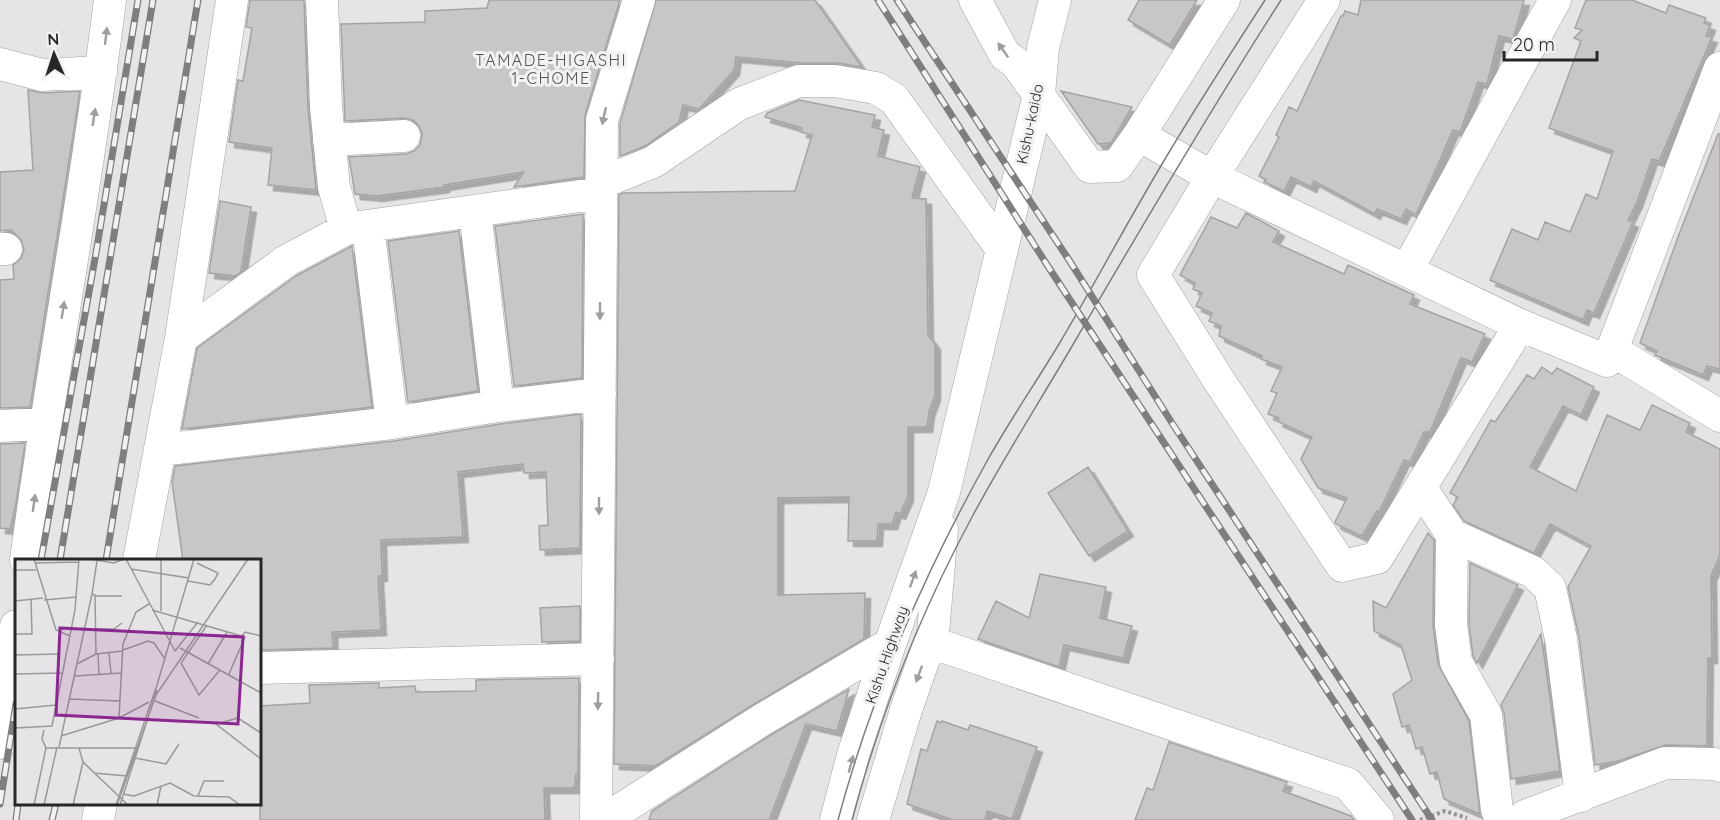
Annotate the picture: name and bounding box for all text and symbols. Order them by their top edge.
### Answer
north arrow [24,24,84,84]
scale bar [1504,24,1597,62]
one-way arrow [101,26,110,45]
text: N [47,29,60,49]
text: 20 m [1513,33,1555,56]
one-way arrow [997,42,1009,58]
district label: TAMADE-HIGASHI 1-CHOME [475,50,627,88]
street label: Kishu-kaido [1012,82,1047,166]
one-way arrow [599,107,608,126]
one-way arrow [90,108,99,127]
one-way arrow [58,300,67,319]
one-way arrow [595,301,605,320]
one-way arrow [29,493,38,512]
one-way arrow [594,496,604,515]
inset map [15,559,261,805]
one-way arrow [908,569,918,587]
street label: Kishu Highway [861,603,912,706]
one-way arrow [913,665,923,683]
one-way arrow [593,691,603,710]
one-way arrow [847,754,856,772]

